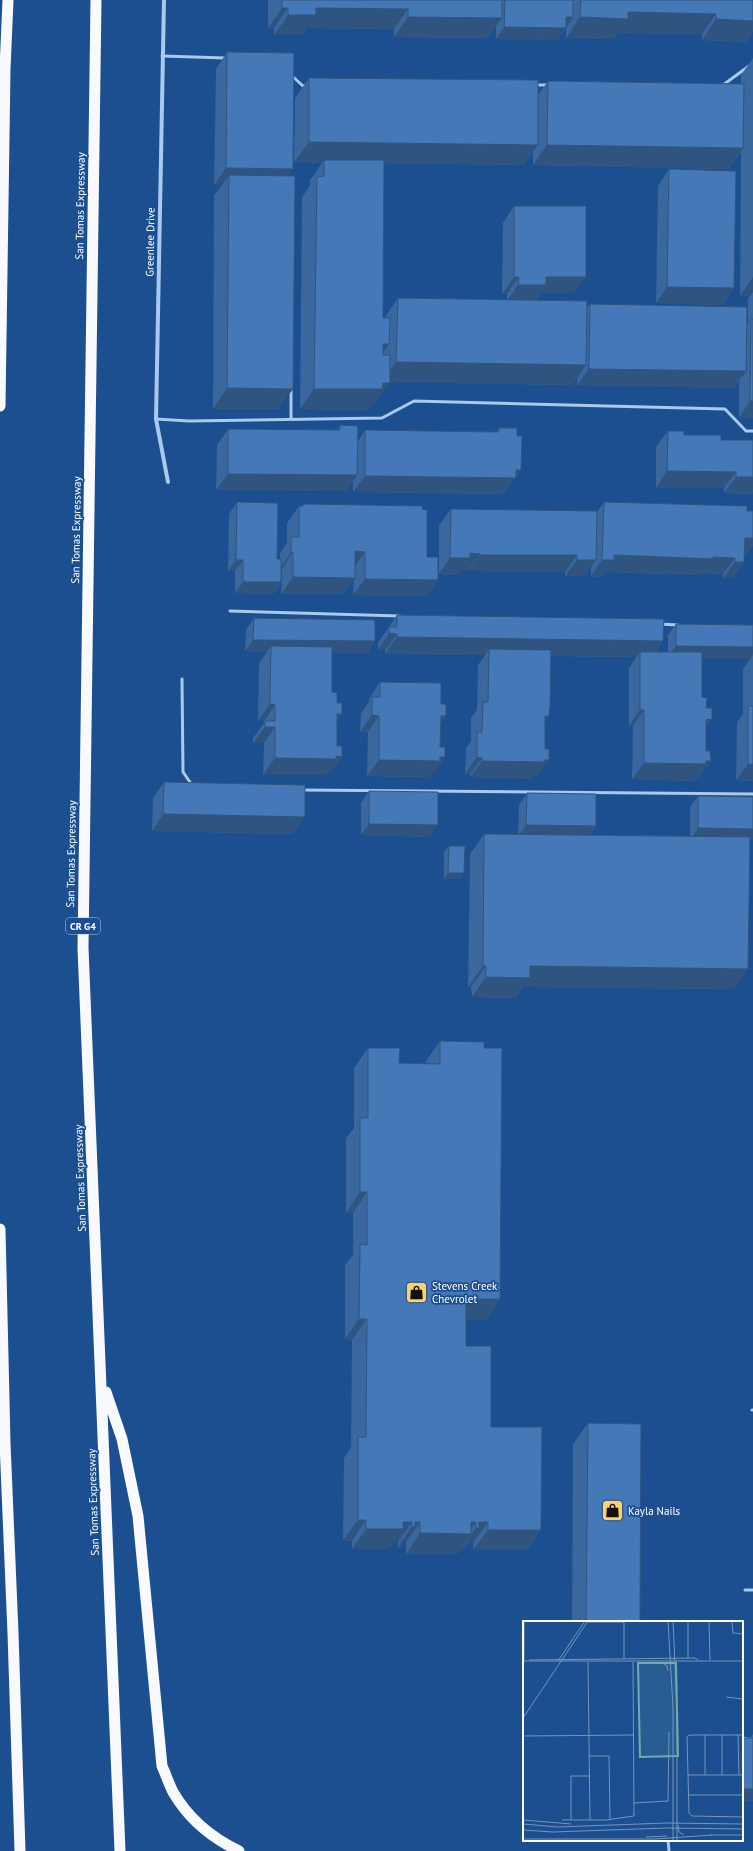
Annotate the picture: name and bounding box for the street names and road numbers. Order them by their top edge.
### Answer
street label: San Tomas Expressway [72,151,88,260]
street label: Greenlee Drive [142,207,158,277]
street label: San Tomas Expressway [68,475,84,584]
street label: San Tomas Expressway [63,799,79,908]
road number: CR G4 [66,918,100,934]
street label: San Tomas Expressway [71,1123,89,1232]
street label: San Tomas Expressway [84,1447,102,1556]

